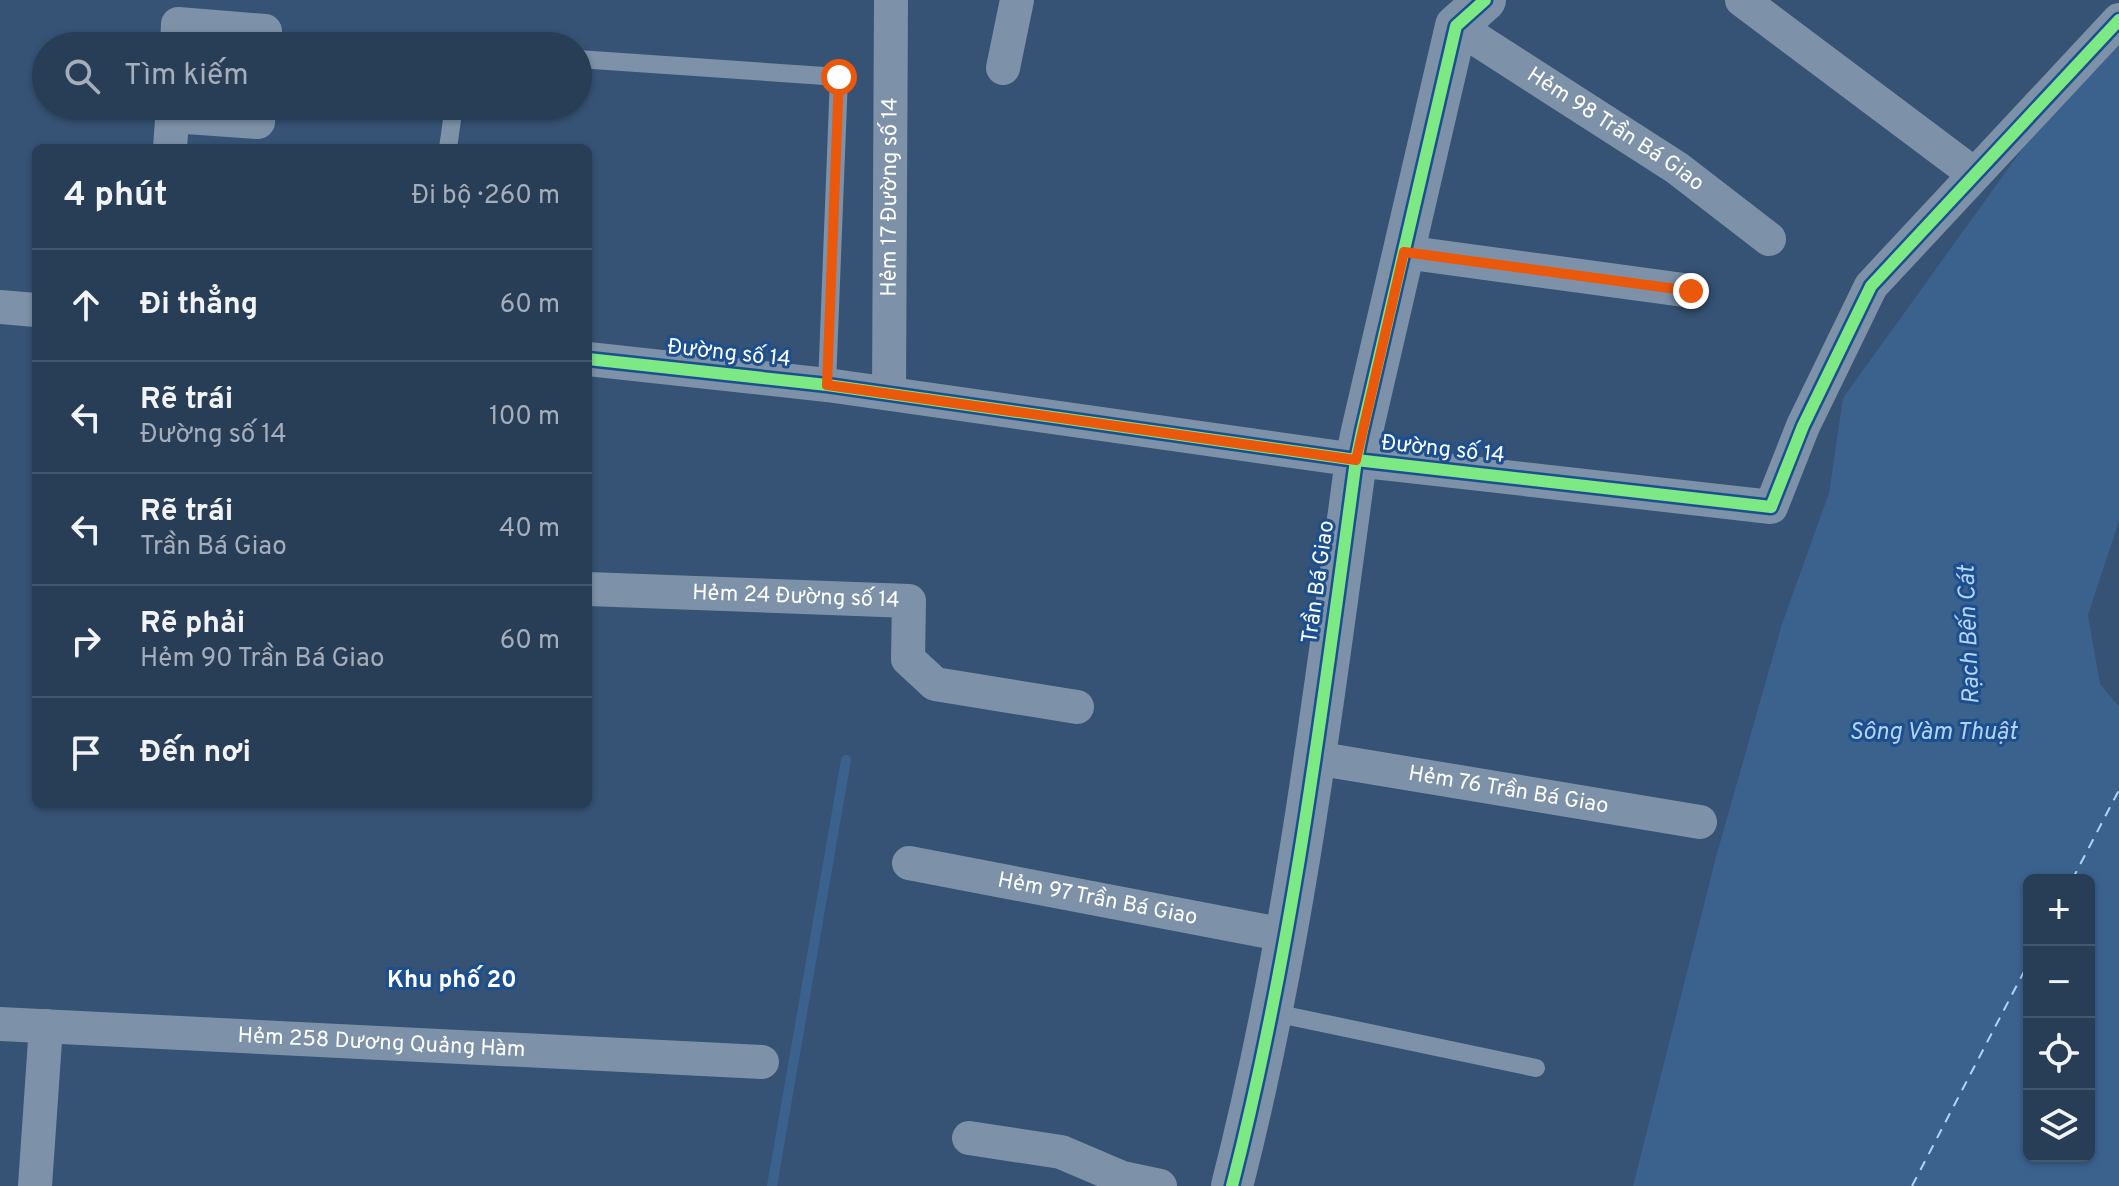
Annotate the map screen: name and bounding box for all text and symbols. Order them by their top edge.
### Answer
search box [32,32,592,120]
icon: search [60,54,104,98]
text: Tìm kiếm [124,58,249,95]
route start [821,59,857,95]
street label: Hẻm 98 Trần Bá Giao [1522,62,1709,197]
street label: Hẻm 17 Đường số 14 [875,97,904,297]
text: 4 phút [64,175,168,218]
text: Đi bộ · 260 m [412,180,560,213]
route end [1673,273,1709,309]
icon: ahead [64,283,108,327]
text: Đi thẳng [140,287,258,324]
text: 60 m [500,289,560,322]
street label: Đường số 14 [666,332,792,374]
text: Rẽ trái [140,382,233,419]
icon: left [64,395,108,439]
text: 100 m [489,401,560,434]
text: Đường số 14 [140,419,287,452]
street label: Đường số 14 [1380,428,1506,470]
text: Rẽ trái [140,494,233,531]
icon: left [64,507,108,551]
text: 40 m [499,513,560,546]
street label: Trần Bá Giao [1295,518,1341,645]
text: Trần Bá Giao [140,531,287,564]
water label: Rạch Bến Cát [1952,563,1987,705]
street label: Hẻm 24 Đường số 14 [692,579,900,614]
text: Rẽ phải [140,606,245,643]
icon: right [64,619,108,663]
text: 60 m [500,625,560,658]
text: Hẻm 90 Trần Bá Giao [140,643,385,676]
water label: Sông Vàm Thuật [1849,718,2018,748]
icon: arrive [64,731,108,775]
text: Đến nơi [140,735,251,772]
street label: Hẻm 76 Trần Bá Giao [1406,760,1610,820]
street label: Hẻm 97 Trần Bá Giao [995,867,1200,931]
map controls [2023,874,2095,1162]
button: + [2023,874,2095,946]
button: − [2023,946,2095,1018]
district label: Khu phố 20 [387,965,517,996]
button: locate [2023,1018,2095,1090]
street label: Hẻm 258 Dương Quảng Hàm [237,1022,526,1064]
button: layers [2023,1090,2095,1162]

